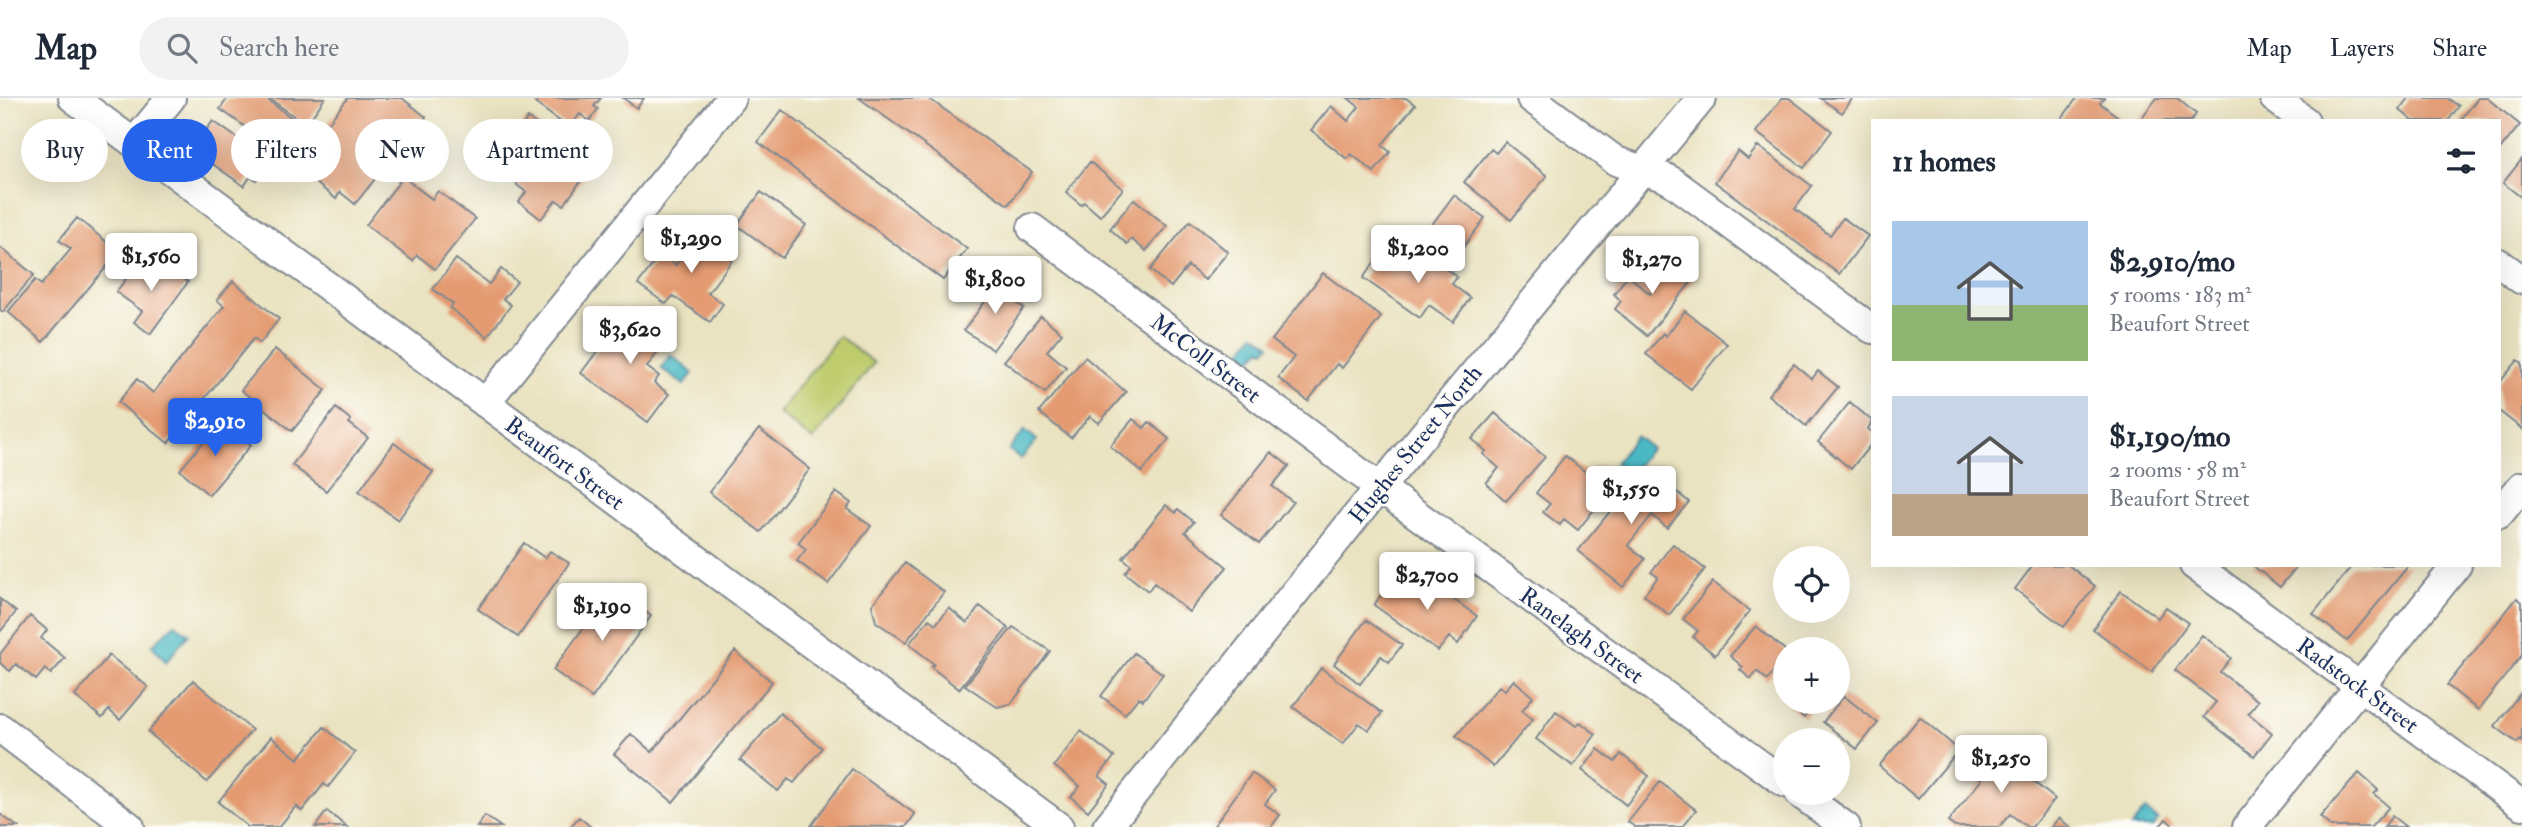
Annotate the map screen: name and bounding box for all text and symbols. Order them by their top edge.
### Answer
search box [139,17,629,80]
text: Map [35,28,97,69]
icon: search [163,29,201,67]
text: Search here [219,32,339,64]
text: Map [2247,33,2292,64]
text: Layers [2330,33,2394,64]
text: Share [2432,33,2487,64]
chip: Buy [21,119,108,182]
chip: Rent [122,119,217,182]
chip: Filters [231,119,341,182]
chip: New [355,119,449,182]
chip: Apartment [463,119,613,182]
icon: filters [2442,142,2480,180]
text: 11 homes [1892,143,1996,180]
pin: $1,290 [634,216,748,275]
text: $1,290 [660,223,722,252]
pin: $1,200 [1361,226,1475,285]
text: $1,200 [1387,233,1449,262]
pin: $1,560 [94,234,208,293]
pin: $1,270 [1595,236,1709,296]
text: $1,560 [121,241,181,270]
text: $2,910/mo [2109,243,2235,280]
text: $1,270 [1622,244,1682,273]
icon: home [1948,249,2032,333]
pin: $1,800 [938,256,1052,316]
text: $1,800 [964,264,1026,293]
text: 5 rooms · 183 m² [2109,280,2252,309]
pin: $3,620 [573,306,687,366]
street label: McColl Street [1145,307,1267,409]
text: Beaufort Street [2109,309,2250,338]
text: $3,620 [599,314,661,343]
street label: Hughes Street North [1343,359,1488,530]
pin: $2,910 [158,398,272,458]
text: $2,910 [184,406,246,435]
street label: Beaufort Street [499,410,630,516]
text: $1,190/mo [2109,418,2231,455]
icon: home [1948,424,2032,508]
text: 2 rooms · 58 m² [2109,455,2246,484]
pin: $1,550 [1574,466,1688,526]
text: $1,550 [1602,474,1660,503]
text: Beaufort Street [2109,484,2250,513]
map controls [1773,546,1850,805]
button: locate [1773,546,1850,623]
pin: $2,700 [1370,552,1484,612]
text: $2,700 [1395,560,1459,589]
street label: Ranelagh Street [1514,581,1649,690]
pin: $1,190 [545,584,659,643]
text: $1,190 [573,591,631,620]
street label: Radstock Street [2291,631,2425,740]
button: + [1773,637,1850,714]
button: − [1773,728,1850,805]
pin: $1,250 [1944,736,2058,795]
text: $1,250 [1971,743,2031,772]

